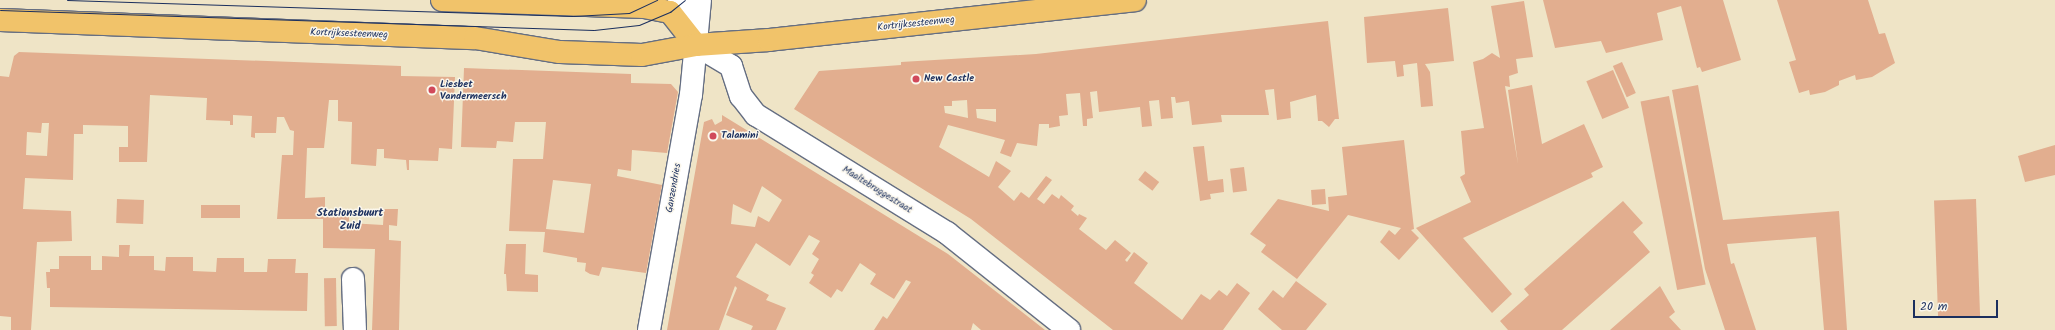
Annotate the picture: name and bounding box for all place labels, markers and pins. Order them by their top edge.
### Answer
place label: New Castle [924,73,974,85]
marker: New Castle [911,74,921,84]
place label: Liesbet Vandermeersch [440,78,507,102]
marker: Liesbet Vandermeersch [427,85,437,95]
place label: Talamini [721,130,758,142]
marker: Talamini [708,131,718,141]

